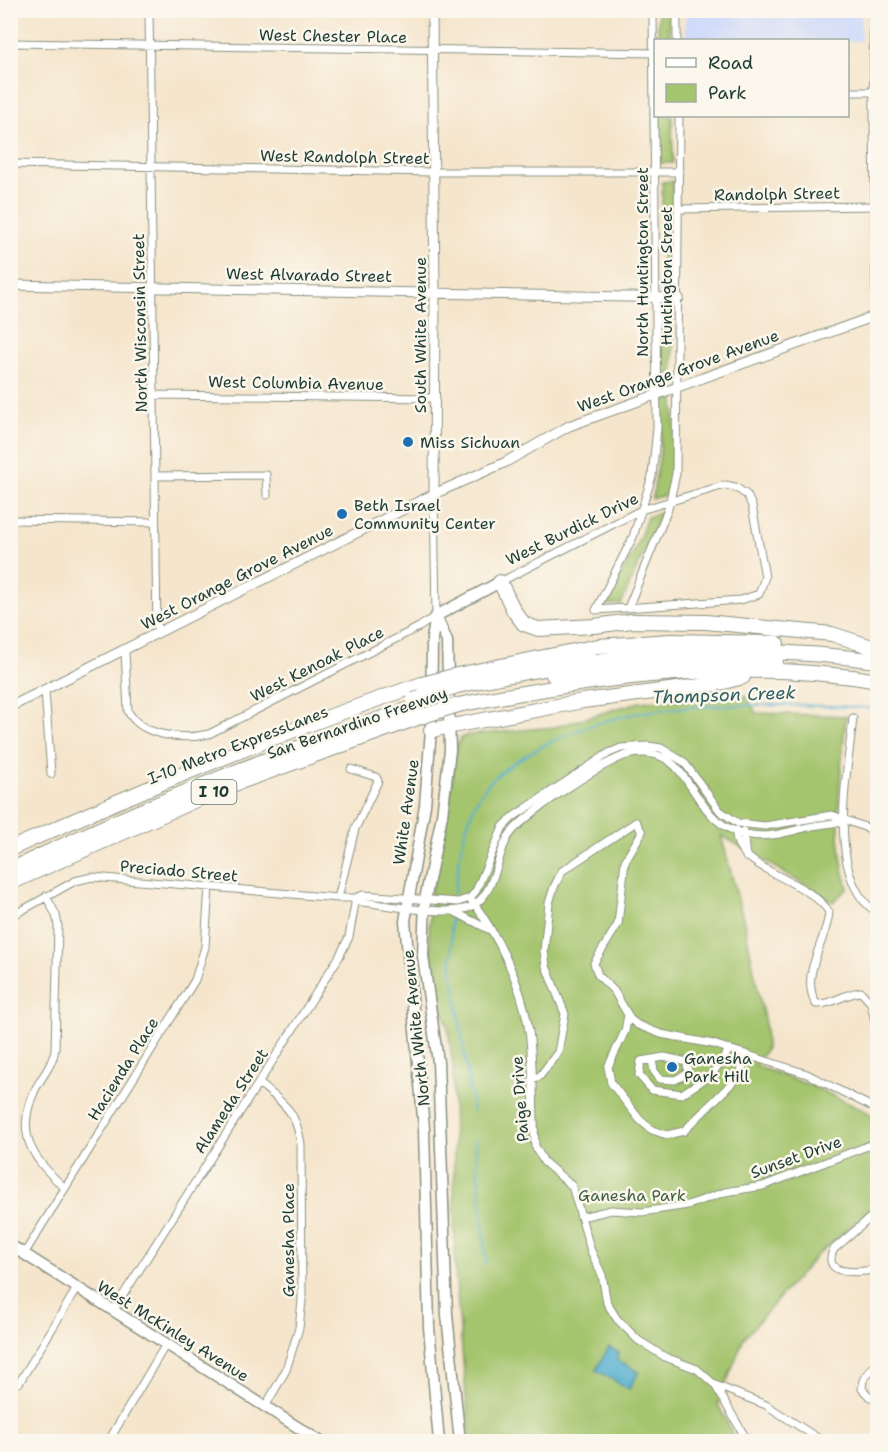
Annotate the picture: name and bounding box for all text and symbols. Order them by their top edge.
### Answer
street label: West Chester Place [259,24,407,48]
legend [654,39,849,117]
text: Road [708,51,753,75]
text: Park [708,81,747,105]
street label: West Randolph Street [260,145,430,169]
street label: North Huntington Street [632,167,653,357]
street label: Randolph Street [714,182,840,206]
street label: Huntington Street [656,206,677,346]
street label: North Wisconsin Street [128,233,152,413]
street label: South White Avenue [410,257,431,413]
street label: West Alvarado Street [226,263,392,287]
street label: West Orange Grove Avenue [574,325,782,417]
street label: West Columbia Avenue [208,371,384,395]
place label: Miss Sichuan [420,432,520,453]
marker: Miss Sichuan [401,435,415,449]
street label: West Burdick Drive [502,488,642,570]
place label: Beth Israel Community Center [354,495,496,534]
marker: Beth Israel Community Center [335,507,349,521]
street label: West Orange Grove Avenue [137,519,337,635]
street label: West Kenoak Place [247,621,387,707]
water label: Thompson Creek [652,680,797,710]
street label: San Bernardino Freeway [264,682,450,764]
street label: I-10 Metro ExpressLanes [145,701,331,789]
street label: White Avenue [388,758,424,866]
road number: I 10 [192,780,236,804]
street label: Preciado Street [119,855,239,887]
street label: North White Avenue [397,949,435,1107]
street label: Hacienda Place [83,1013,163,1125]
street label: Alameda Street [189,1044,273,1158]
place label: Ganesha Park Hill [684,1048,752,1087]
street label: Paige Drive [507,1055,533,1143]
marker: Ganesha Park Hill [665,1060,679,1074]
street label: Sunset Drive [747,1131,845,1183]
street label: Ganesha Place [278,1183,299,1297]
park label: Ganesha Park [578,1185,686,1206]
street label: West McKinley Avenue [93,1276,253,1386]

